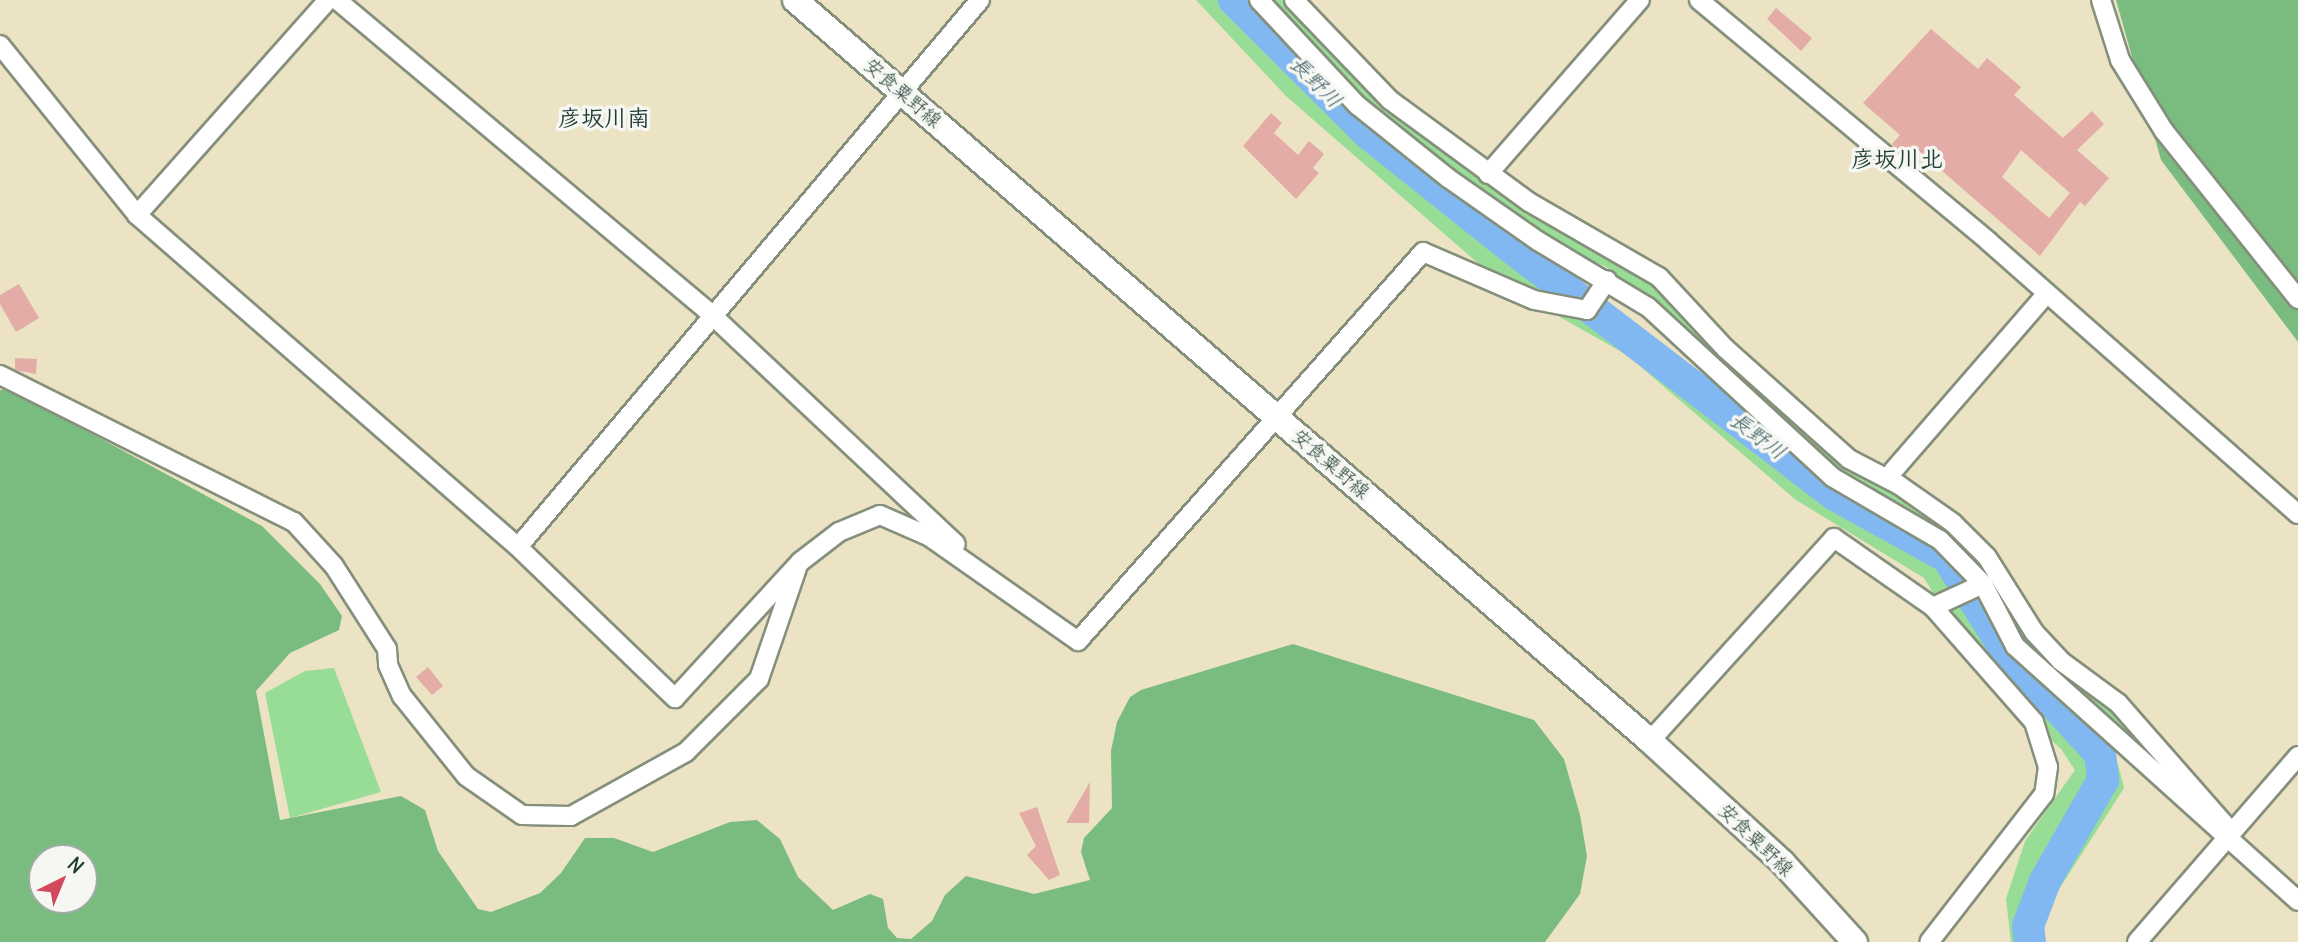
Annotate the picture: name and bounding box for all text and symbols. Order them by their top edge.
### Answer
water label: 長野川 [1285,51,1347,113]
street label: 安食粟野線 [860,53,946,133]
district label: 彦坂川南 [558,104,650,132]
district label: 彦坂川北 [1851,145,1943,173]
water label: 長野川 [1725,407,1791,465]
street label: 安食粟野線 [1288,424,1374,504]
street label: 安食粟野線 [1714,799,1798,881]
north arrow [28,844,98,914]
text: N [63,852,89,878]

